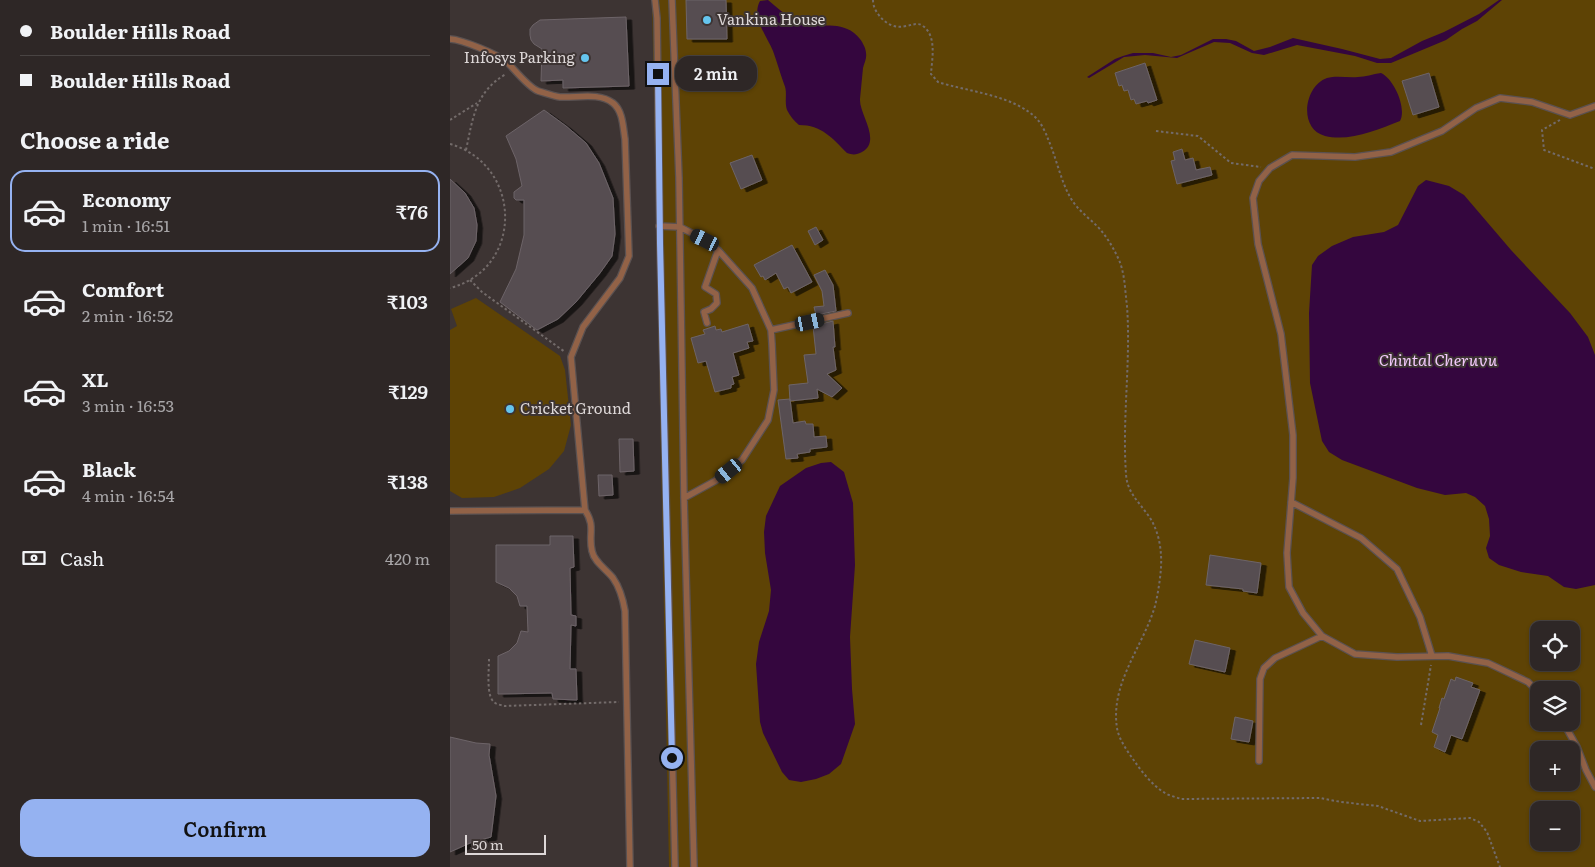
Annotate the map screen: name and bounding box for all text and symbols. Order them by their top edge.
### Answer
place label: Vankina House [717,7,825,30]
marker: Vankina House [701,14,713,26]
text: Boulder Hills Road [50,17,230,45]
place label: Infosys Parking [464,45,576,68]
marker: Infosys Parking [579,52,591,64]
callout: 2 min [676,56,758,92]
text: 2 min [694,61,738,85]
route end [647,63,669,85]
text: Boulder Hills Road [50,66,230,94]
text: Choose a ride [20,123,169,156]
text: Economy [82,185,171,213]
icon: car [22,189,67,234]
text: ₹76 [396,197,428,225]
text: 1 min · 16:51 [82,213,170,237]
car [688,227,721,253]
text: Comfort [82,275,164,303]
icon: car [22,279,67,324]
text: ₹103 [387,287,428,315]
text: 2 min · 16:52 [82,303,173,327]
car [793,312,826,332]
water label: Chintal Cheruvu [1379,347,1498,371]
text: XL [82,365,109,393]
icon: car [22,369,67,414]
text: ₹129 [388,377,428,405]
text: 3 min · 16:53 [82,393,174,417]
place label: Cricket Ground [520,396,631,419]
marker: Cricket Ground [504,403,516,415]
text: Black [82,455,136,483]
car [712,456,745,486]
icon: car [22,459,67,504]
text: ₹138 [387,467,428,495]
text: 4 min · 16:54 [82,483,175,507]
icon: cash [20,544,48,572]
text: Cash [60,544,104,572]
text: 420 m [385,546,430,570]
map controls [1530,621,1580,851]
button: locate [1530,621,1580,671]
button: layers [1530,681,1580,731]
button: + [1530,741,1580,791]
route start [661,747,683,769]
button: Confirm [20,799,430,857]
button: − [1530,801,1580,851]
scale bar [465,832,546,855]
text: 50 m [472,834,504,854]

